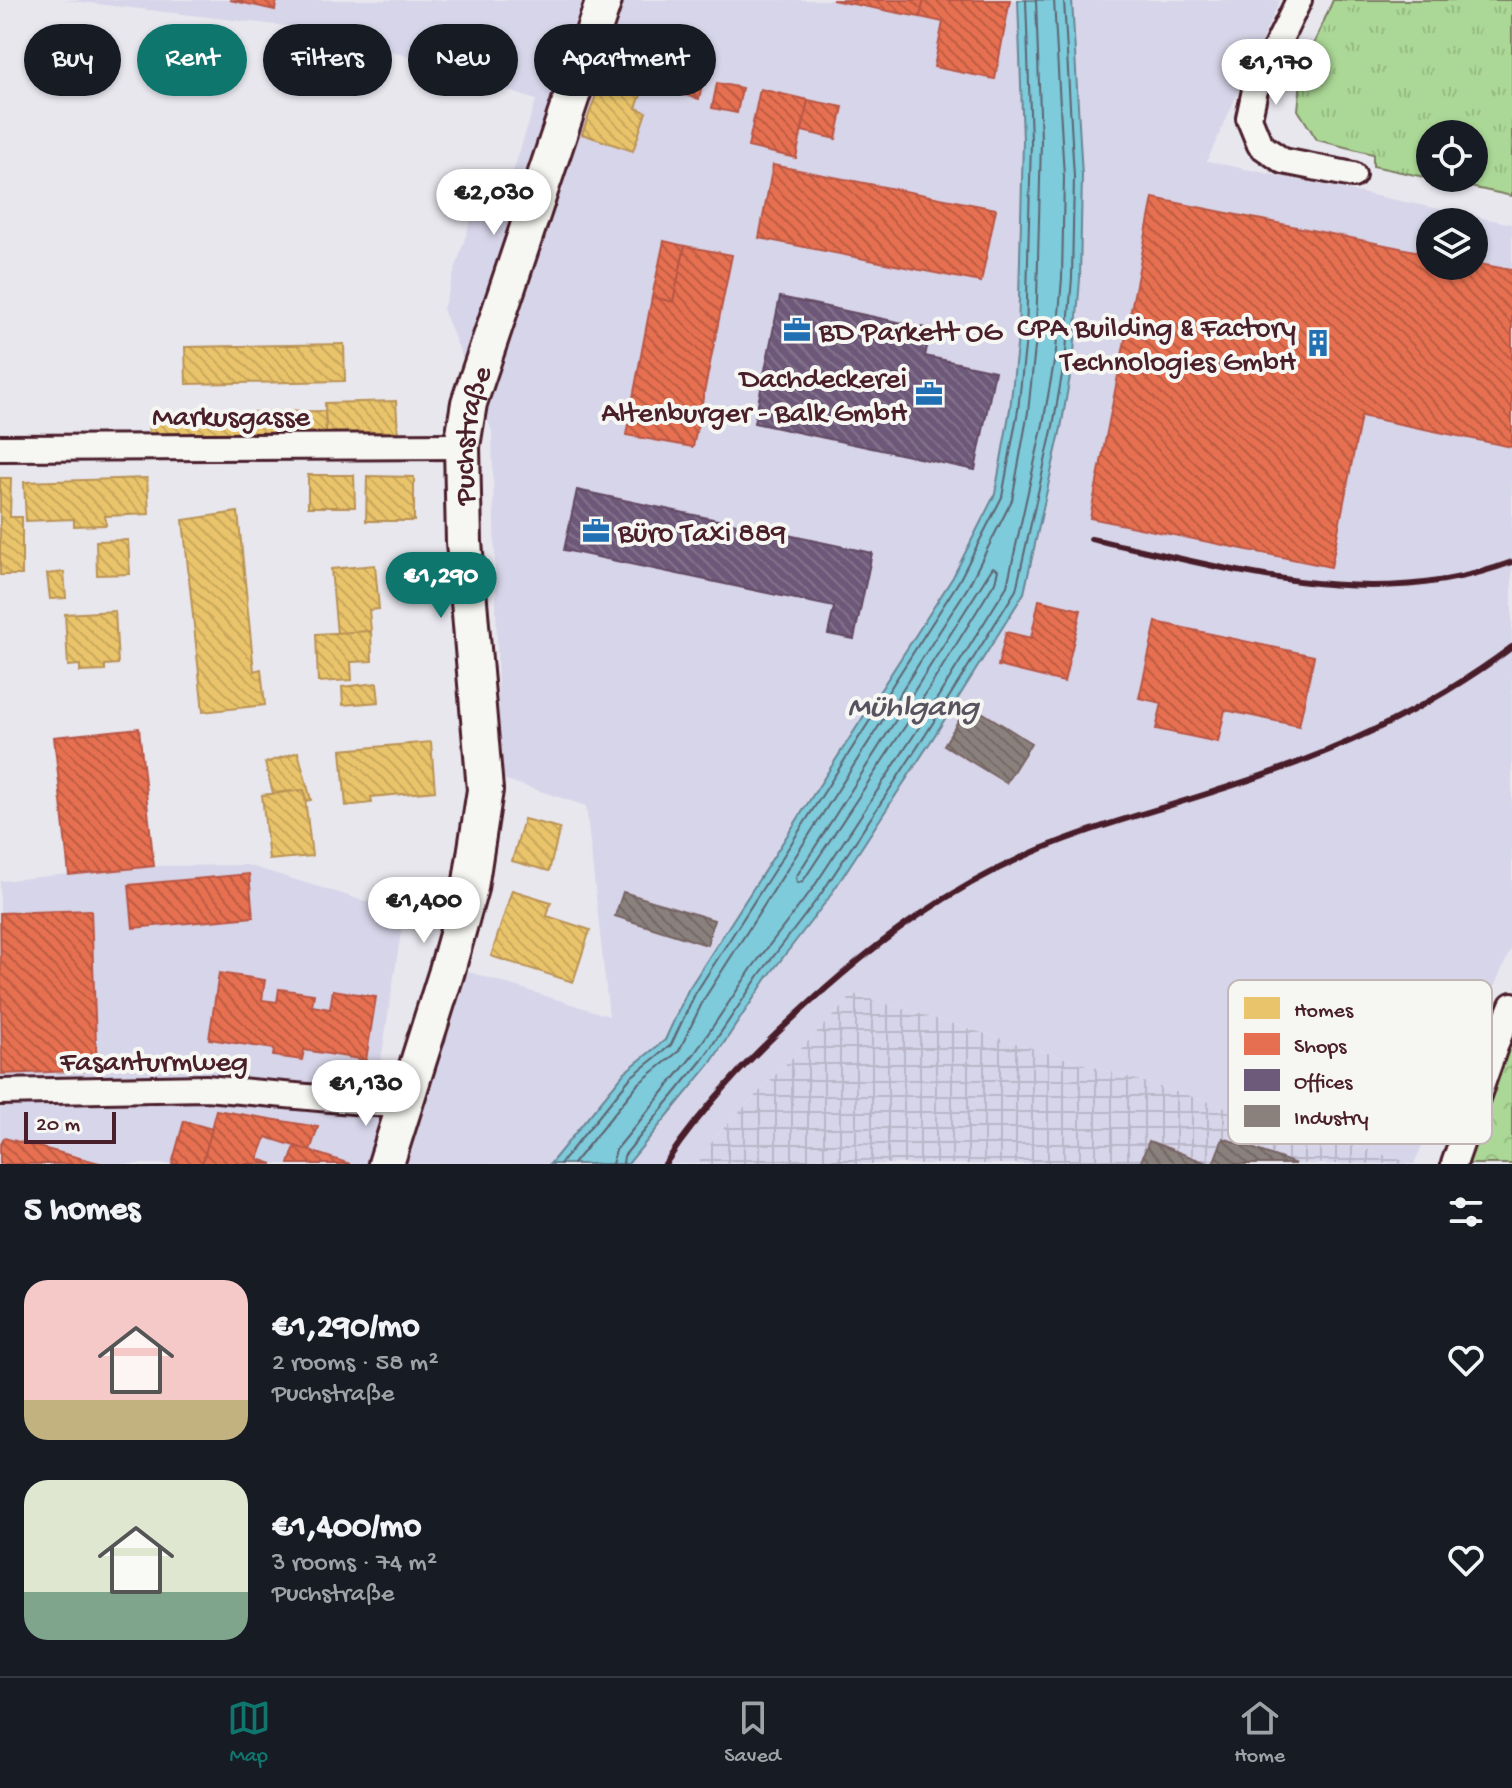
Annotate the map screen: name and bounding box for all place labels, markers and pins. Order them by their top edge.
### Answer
pin: €1,170 [1211,39,1341,107]
pin: €2,030 [429,169,559,237]
place label: CPA Building & Factory Technologies GmbH [1017,313,1297,382]
office icon: BD Parkett OG [782,315,812,345]
place label: BD Parkett OG [818,317,1003,352]
building icon: CPA Building & Factory Technologies GmbH [1303,328,1333,358]
place label: Dachdeckerei Altenburger - Balk GmbH [601,364,908,433]
office icon: Dachdeckerei Altenburger - Balk GmbH [914,379,944,409]
office icon: Büro Taxi 889 [581,516,611,546]
place label: Büro Taxi 889 [617,518,786,553]
pin: €1,290 [376,552,506,620]
pin: €1,400 [359,877,489,945]
pin: €1,130 [301,1060,431,1128]

